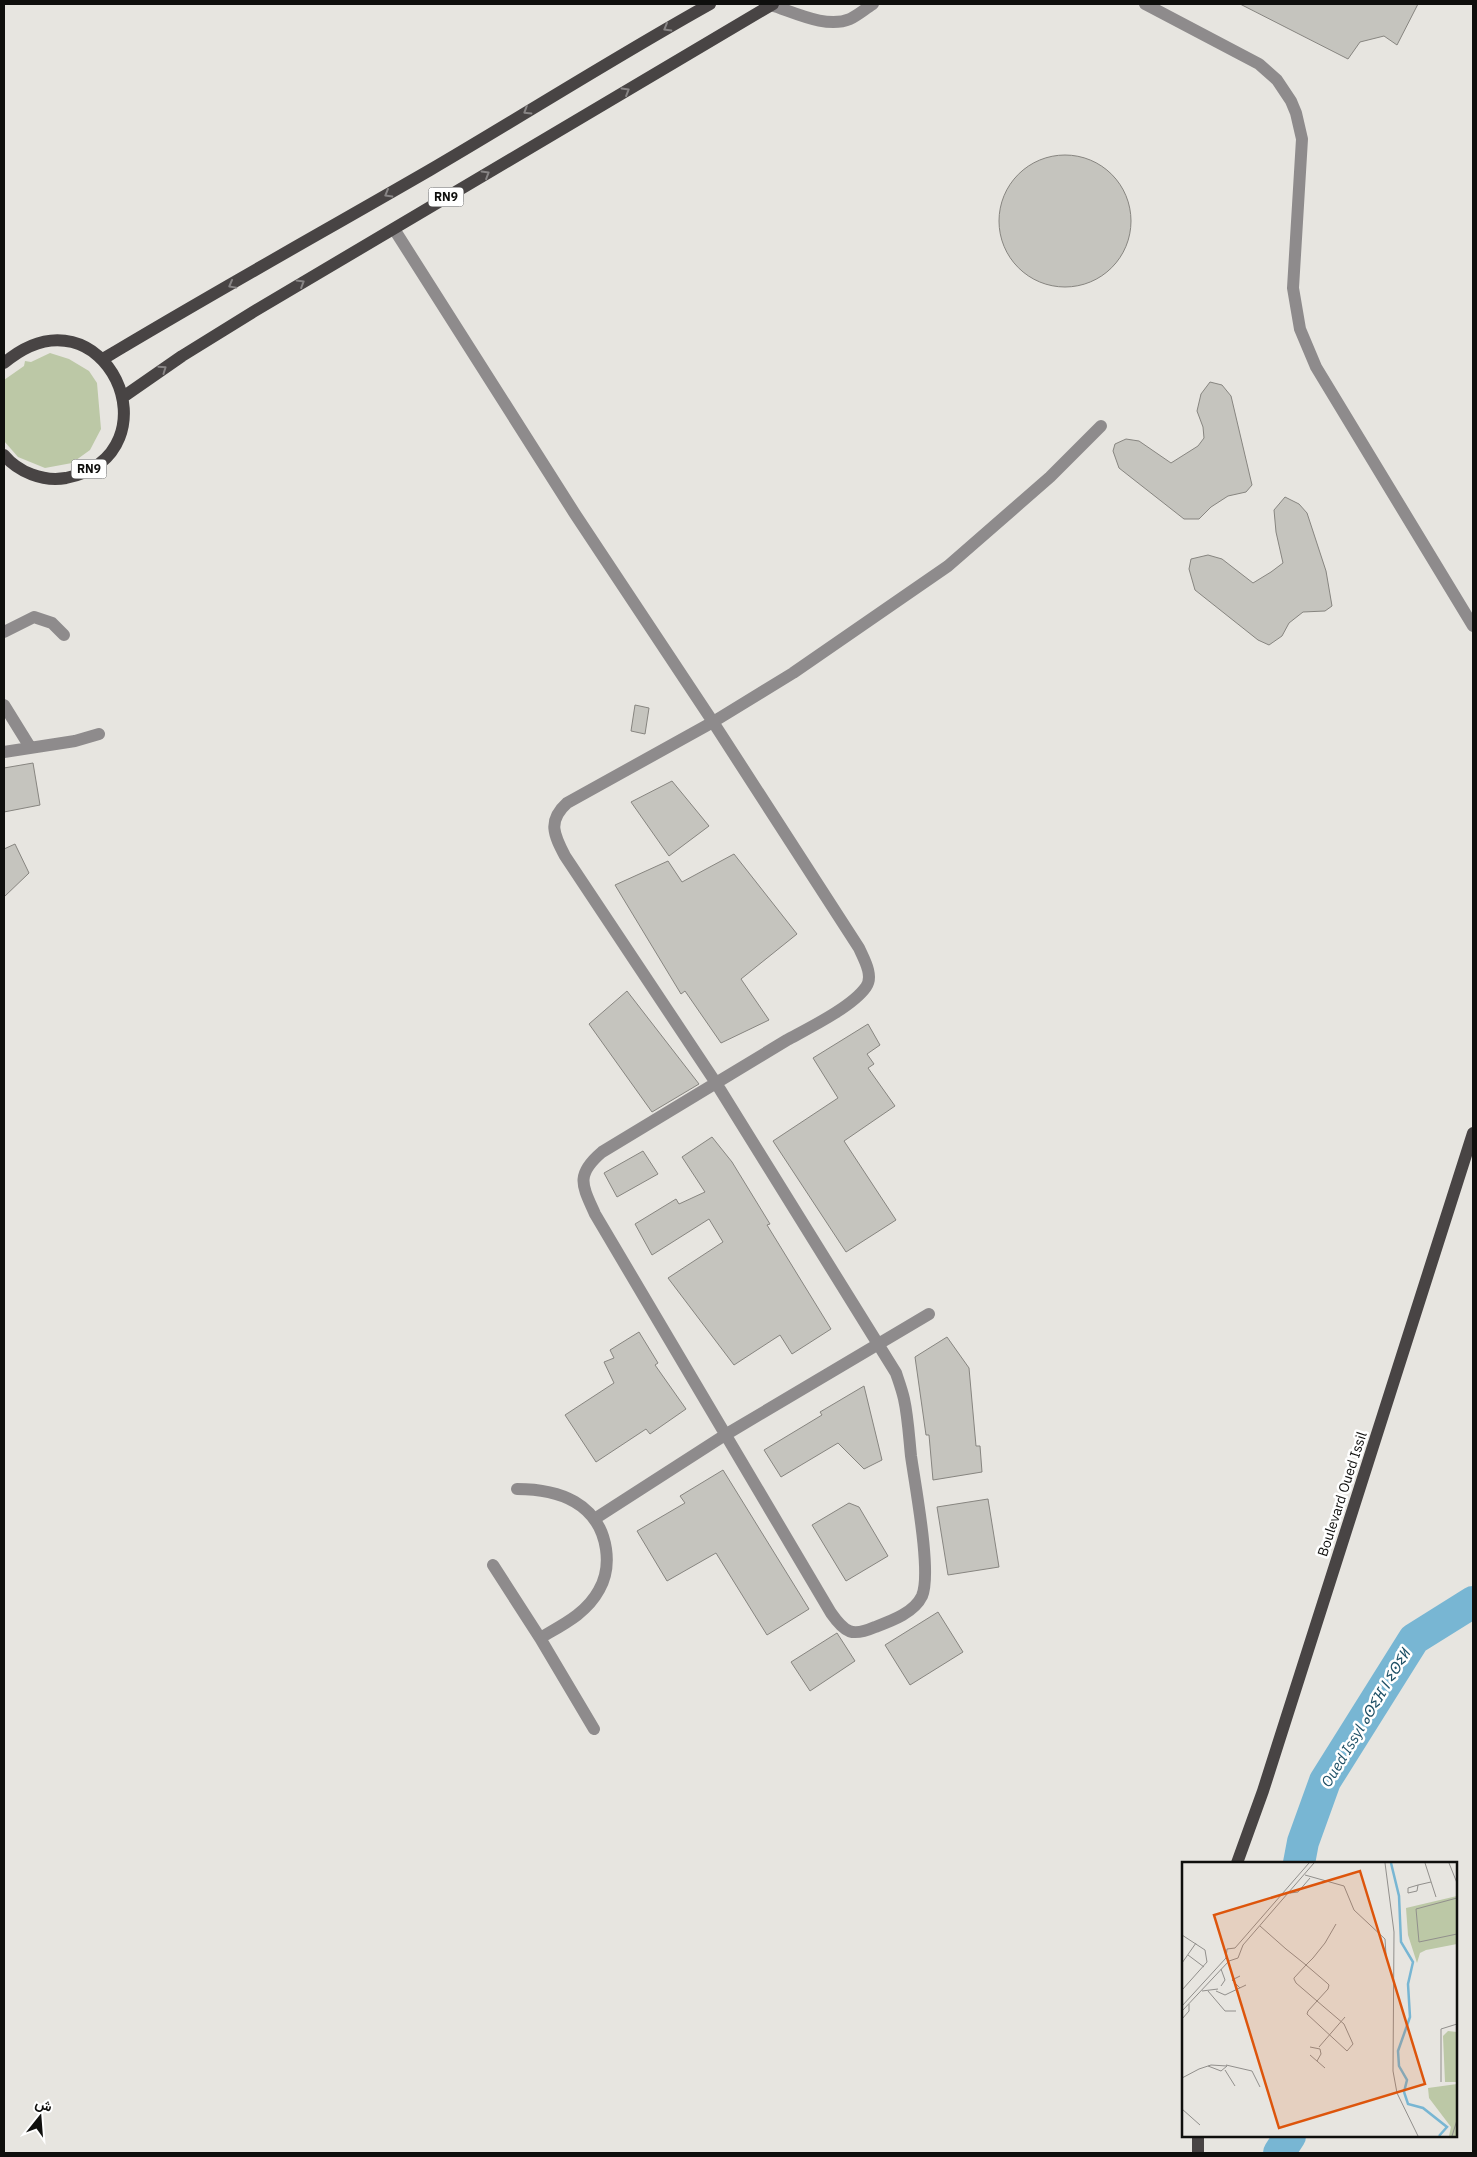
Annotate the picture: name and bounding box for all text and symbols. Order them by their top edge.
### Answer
one-way arrow [664,21,673,31]
one-way arrow [620,87,629,97]
one-way arrow [524,104,533,114]
one-way arrow [481,171,490,181]
one-way arrow [385,188,394,198]
road number: RN9 [428,188,464,206]
one-way arrow [229,278,238,288]
one-way arrow [296,280,305,290]
one-way arrow [157,366,167,375]
road number: RN9 [72,459,106,478]
street label: Boulevard Oued Issil [1313,1429,1371,1559]
water label: Oued Issyl ⴰⵙⵉⴼ ⵏ ⵉⵙⵉⵍ [1317,1644,1415,1790]
inset map [1182,1862,1457,2137]
north arrow [15,2092,65,2142]
text: ش [33,2094,55,2116]

